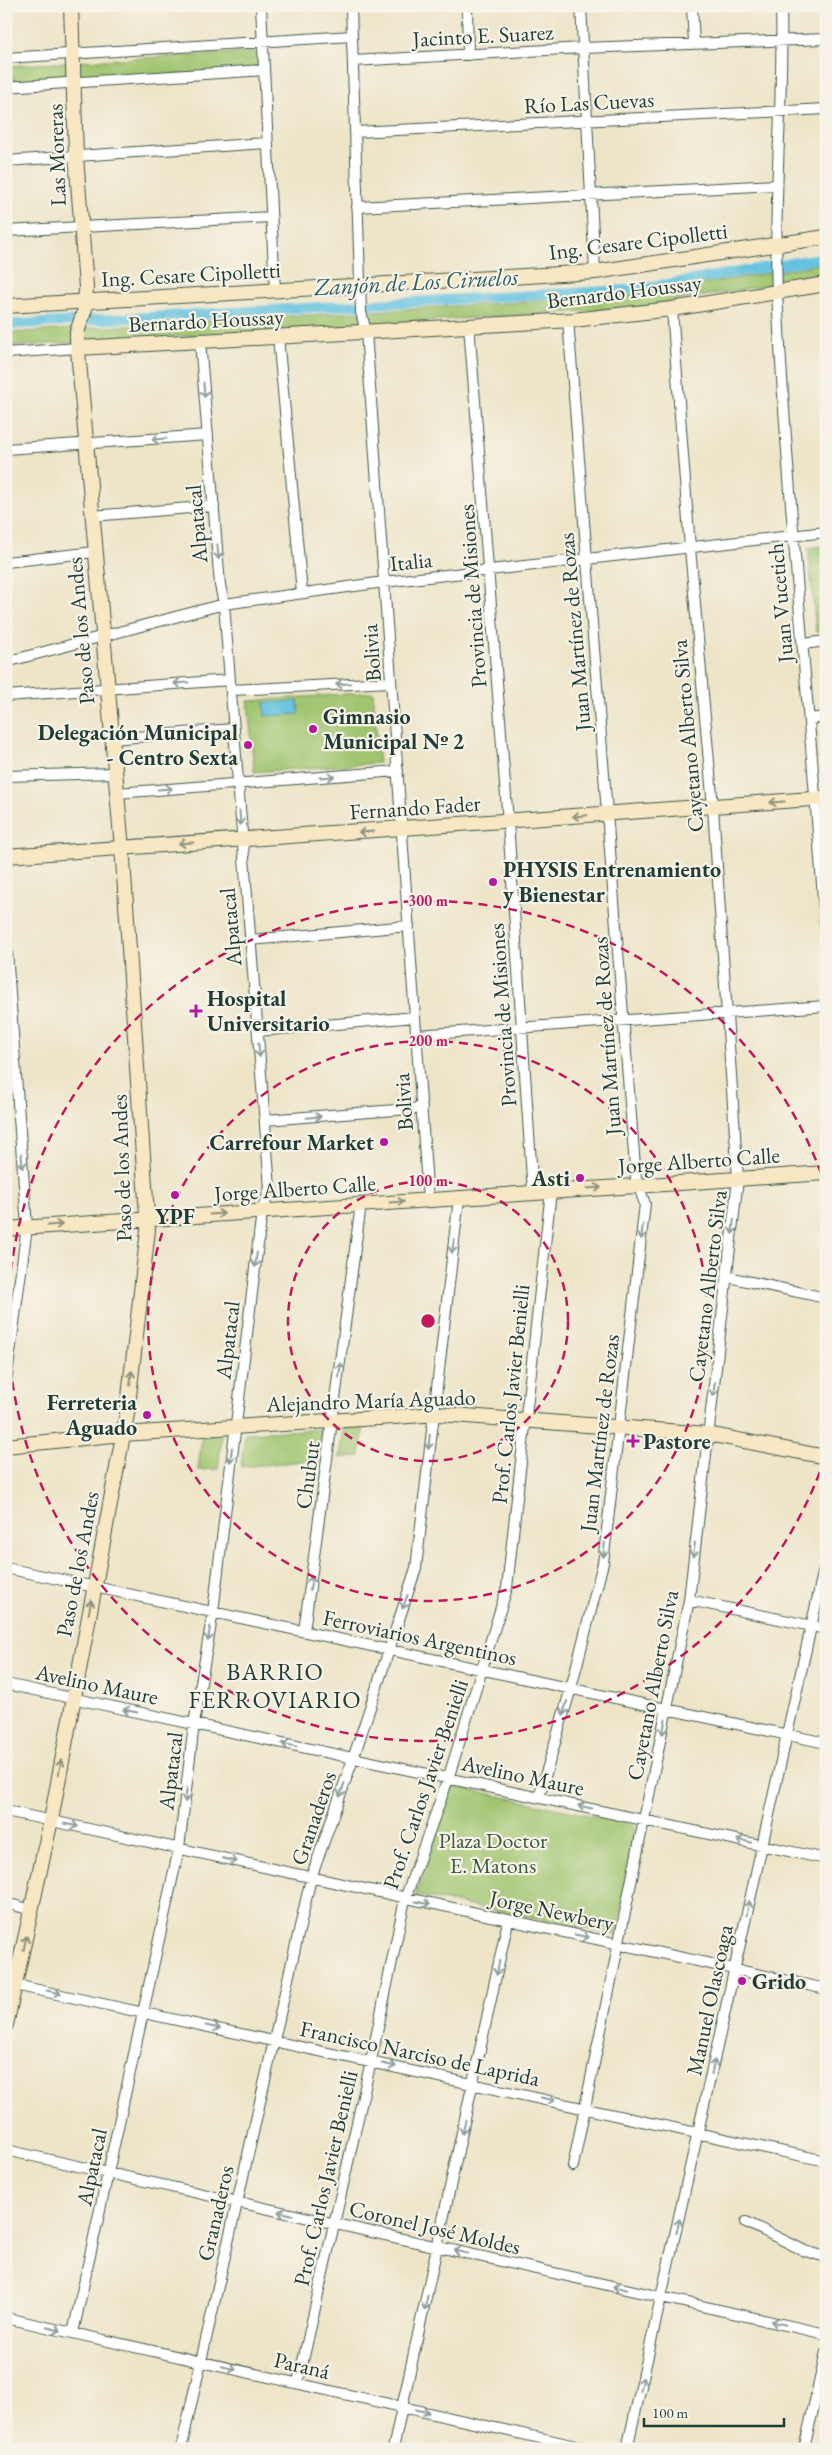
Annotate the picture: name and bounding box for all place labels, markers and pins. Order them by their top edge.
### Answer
place label: Gimnasio Municipal Nº 2 [323,702,465,756]
place label: Delegación Municipal - Centro Sexta [38,718,238,772]
marker: Gimnasio Municipal Nº 2 [307,723,319,735]
marker: Delegación Municipal - Centro Sexta [242,739,254,751]
place label: PHYSIS Entrenamiento y Bienestar [503,855,721,909]
marker: PHYSIS Entrenamiento y Bienestar [487,876,499,888]
place label: Hospital Universitario [207,984,330,1038]
marker: Hospital Universitario [189,1004,203,1018]
place label: Carrefour Market [210,1128,375,1157]
marker: Carrefour Market [378,1136,390,1148]
place label: Asti [530,1164,570,1193]
marker: Asti [574,1172,586,1184]
marker: YPF [169,1189,181,1201]
place label: YPF [155,1202,195,1231]
centre of rings [419,1312,437,1330]
place label: Ferreteria Aguado [47,1388,137,1442]
marker: Ferreteria Aguado [141,1409,153,1421]
place label: Pastore [643,1427,711,1456]
marker: Pastore [627,1435,639,1447]
place label: Grido [752,1967,806,1996]
marker: Grido [736,1975,748,1987]

